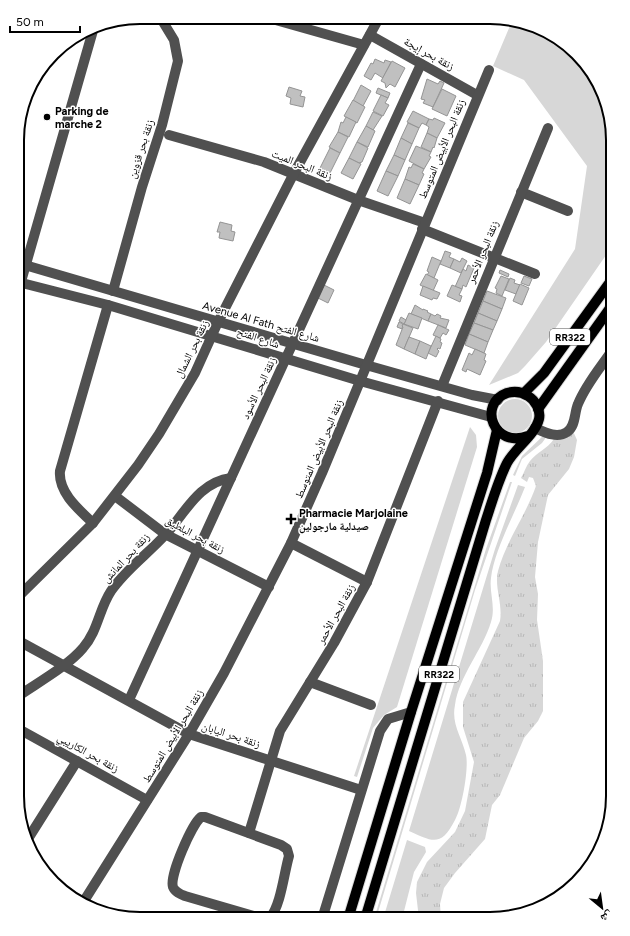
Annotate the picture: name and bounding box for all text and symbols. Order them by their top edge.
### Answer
scale bar [10,8,80,34]
text: 50 m [16,15,44,29]
street label: زنقة بحر إيجة [401,35,456,74]
street label: زنقة البحر الأبيض المتوسط [416,97,468,201]
place label: Parking de marche 2 [55,105,108,131]
marker: Parking de marche 2 [42,112,52,122]
street label: زنقة بحر قزوين [125,118,157,180]
street label: زنقة البحر الميت [270,147,334,183]
street label: زنقة البحر الأحمر [464,219,501,286]
street label: Avenue Al Fath شارع الفتح [201,299,321,345]
street label: زنقة بحر الشمال [172,318,212,380]
street label: شارع الفتح [235,325,281,351]
road number: RR322 [550,329,590,345]
street label: زنقة البحر الأسود [239,355,279,421]
street label: زنقة البحر الأبيض المتوسط [292,398,346,500]
place label: Pharmacie Marjolaine صيدلية مارجولين [299,507,408,534]
street label: زنقة بحر البلطيق [163,514,227,556]
marker: Pharmacie Marjolaine صيدلية مارجولين [286,514,296,524]
street label: زنقة بحر المانش [100,530,152,586]
street label: زنقة البحر الأحمر [314,582,358,647]
road number: RR322 [419,666,459,682]
street label: زنقة البحر الأبيض المتوسط [140,687,206,785]
street label: زنقة بحر اليابان [200,719,262,751]
street label: زنقة بحر الكاريبي [54,731,121,777]
north arrow [582,888,622,928]
text: ش [598,907,615,925]

